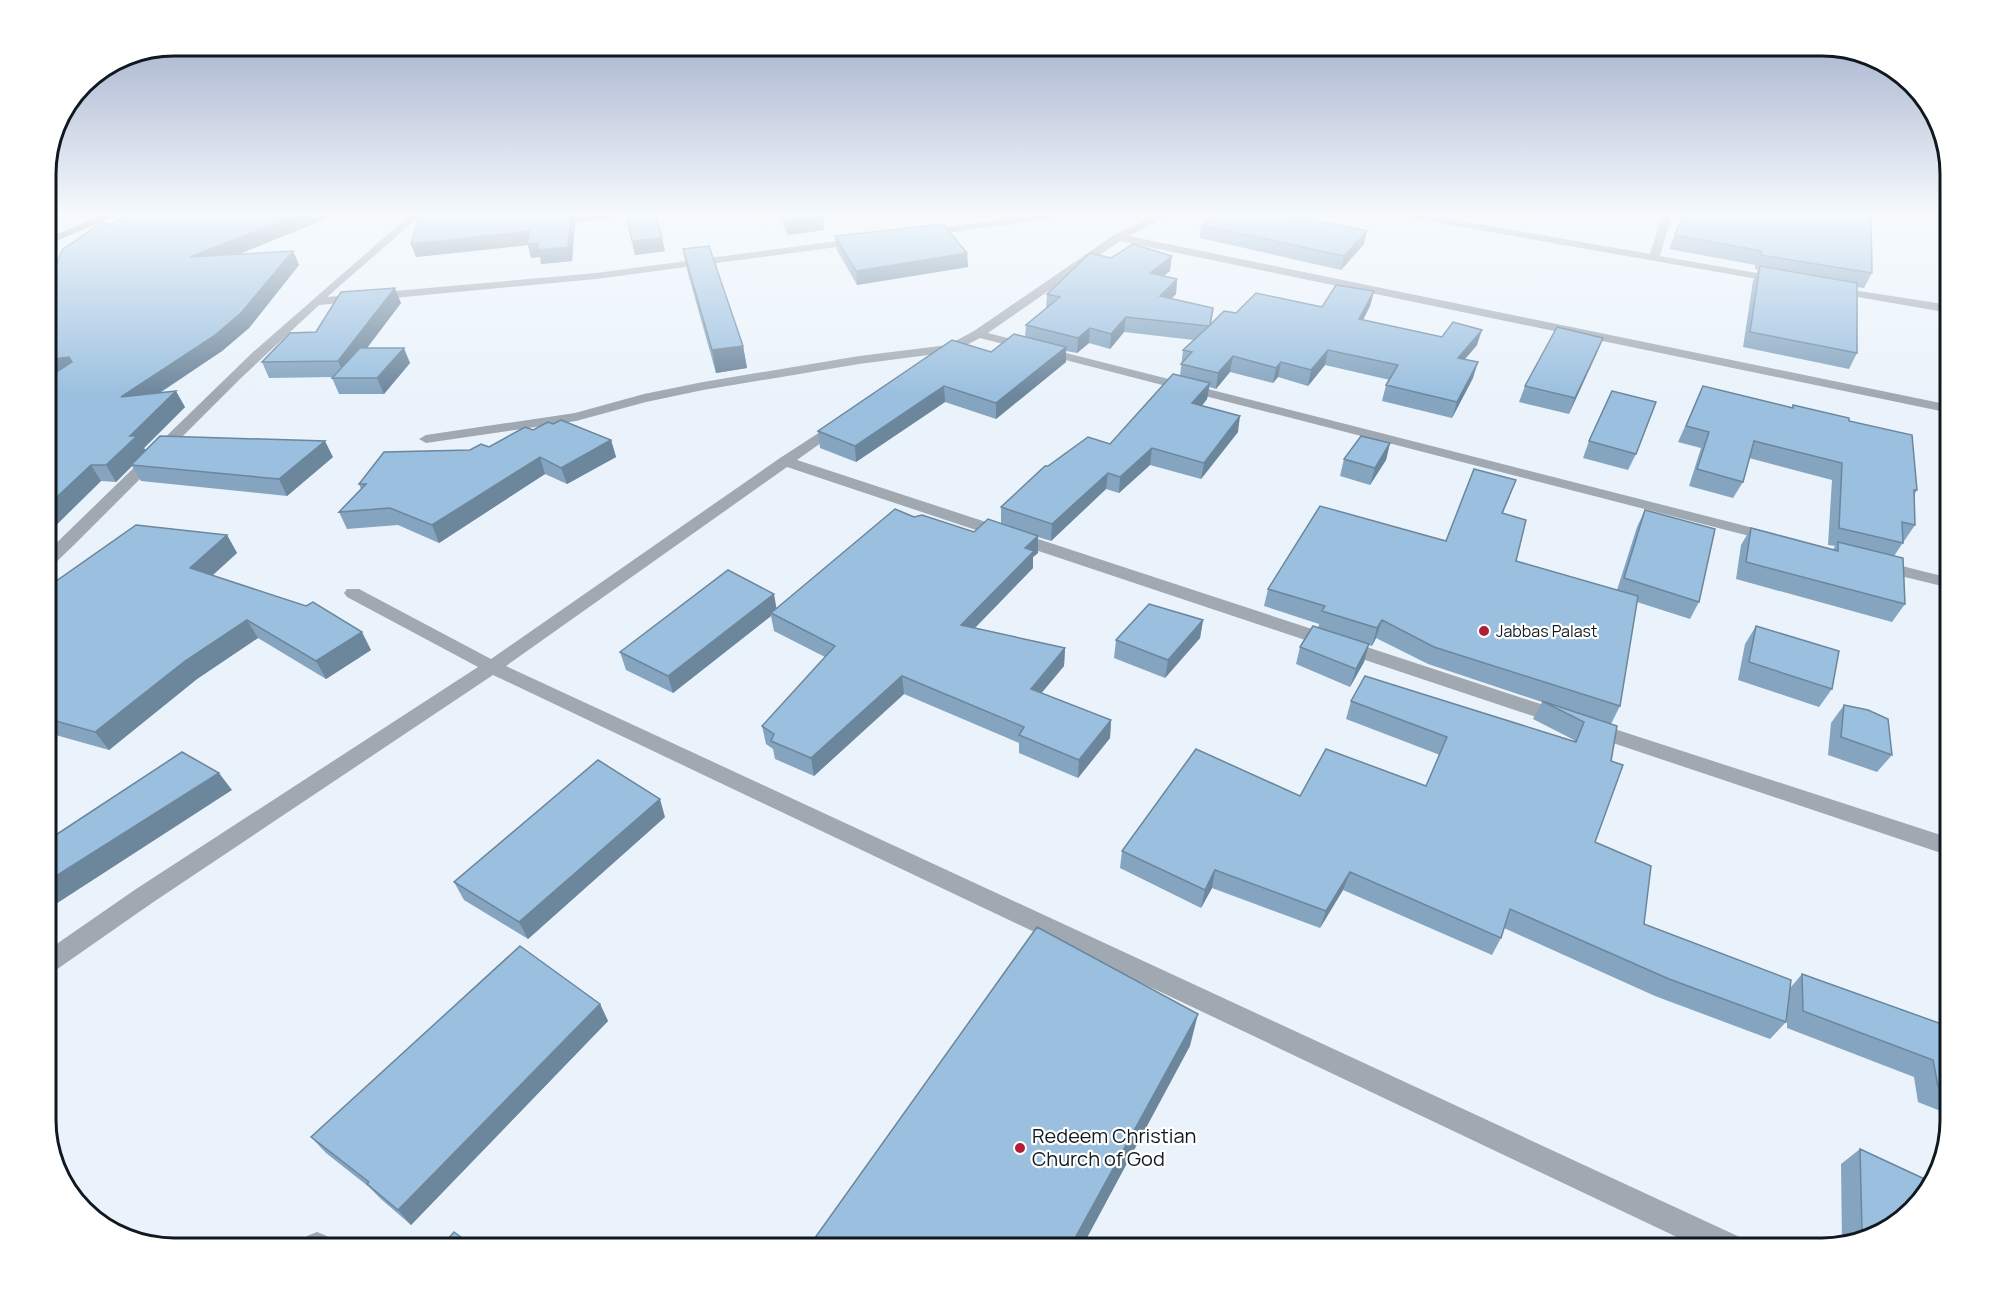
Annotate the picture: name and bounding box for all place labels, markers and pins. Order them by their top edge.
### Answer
place label: Jabbas Palast [1496,620,1597,642]
marker: Jabbas Palast [1477,624,1491,638]
place label: Redeem Christian Church of God [1032,1122,1196,1172]
marker: Redeem Christian Church of God [1013,1141,1027,1155]

